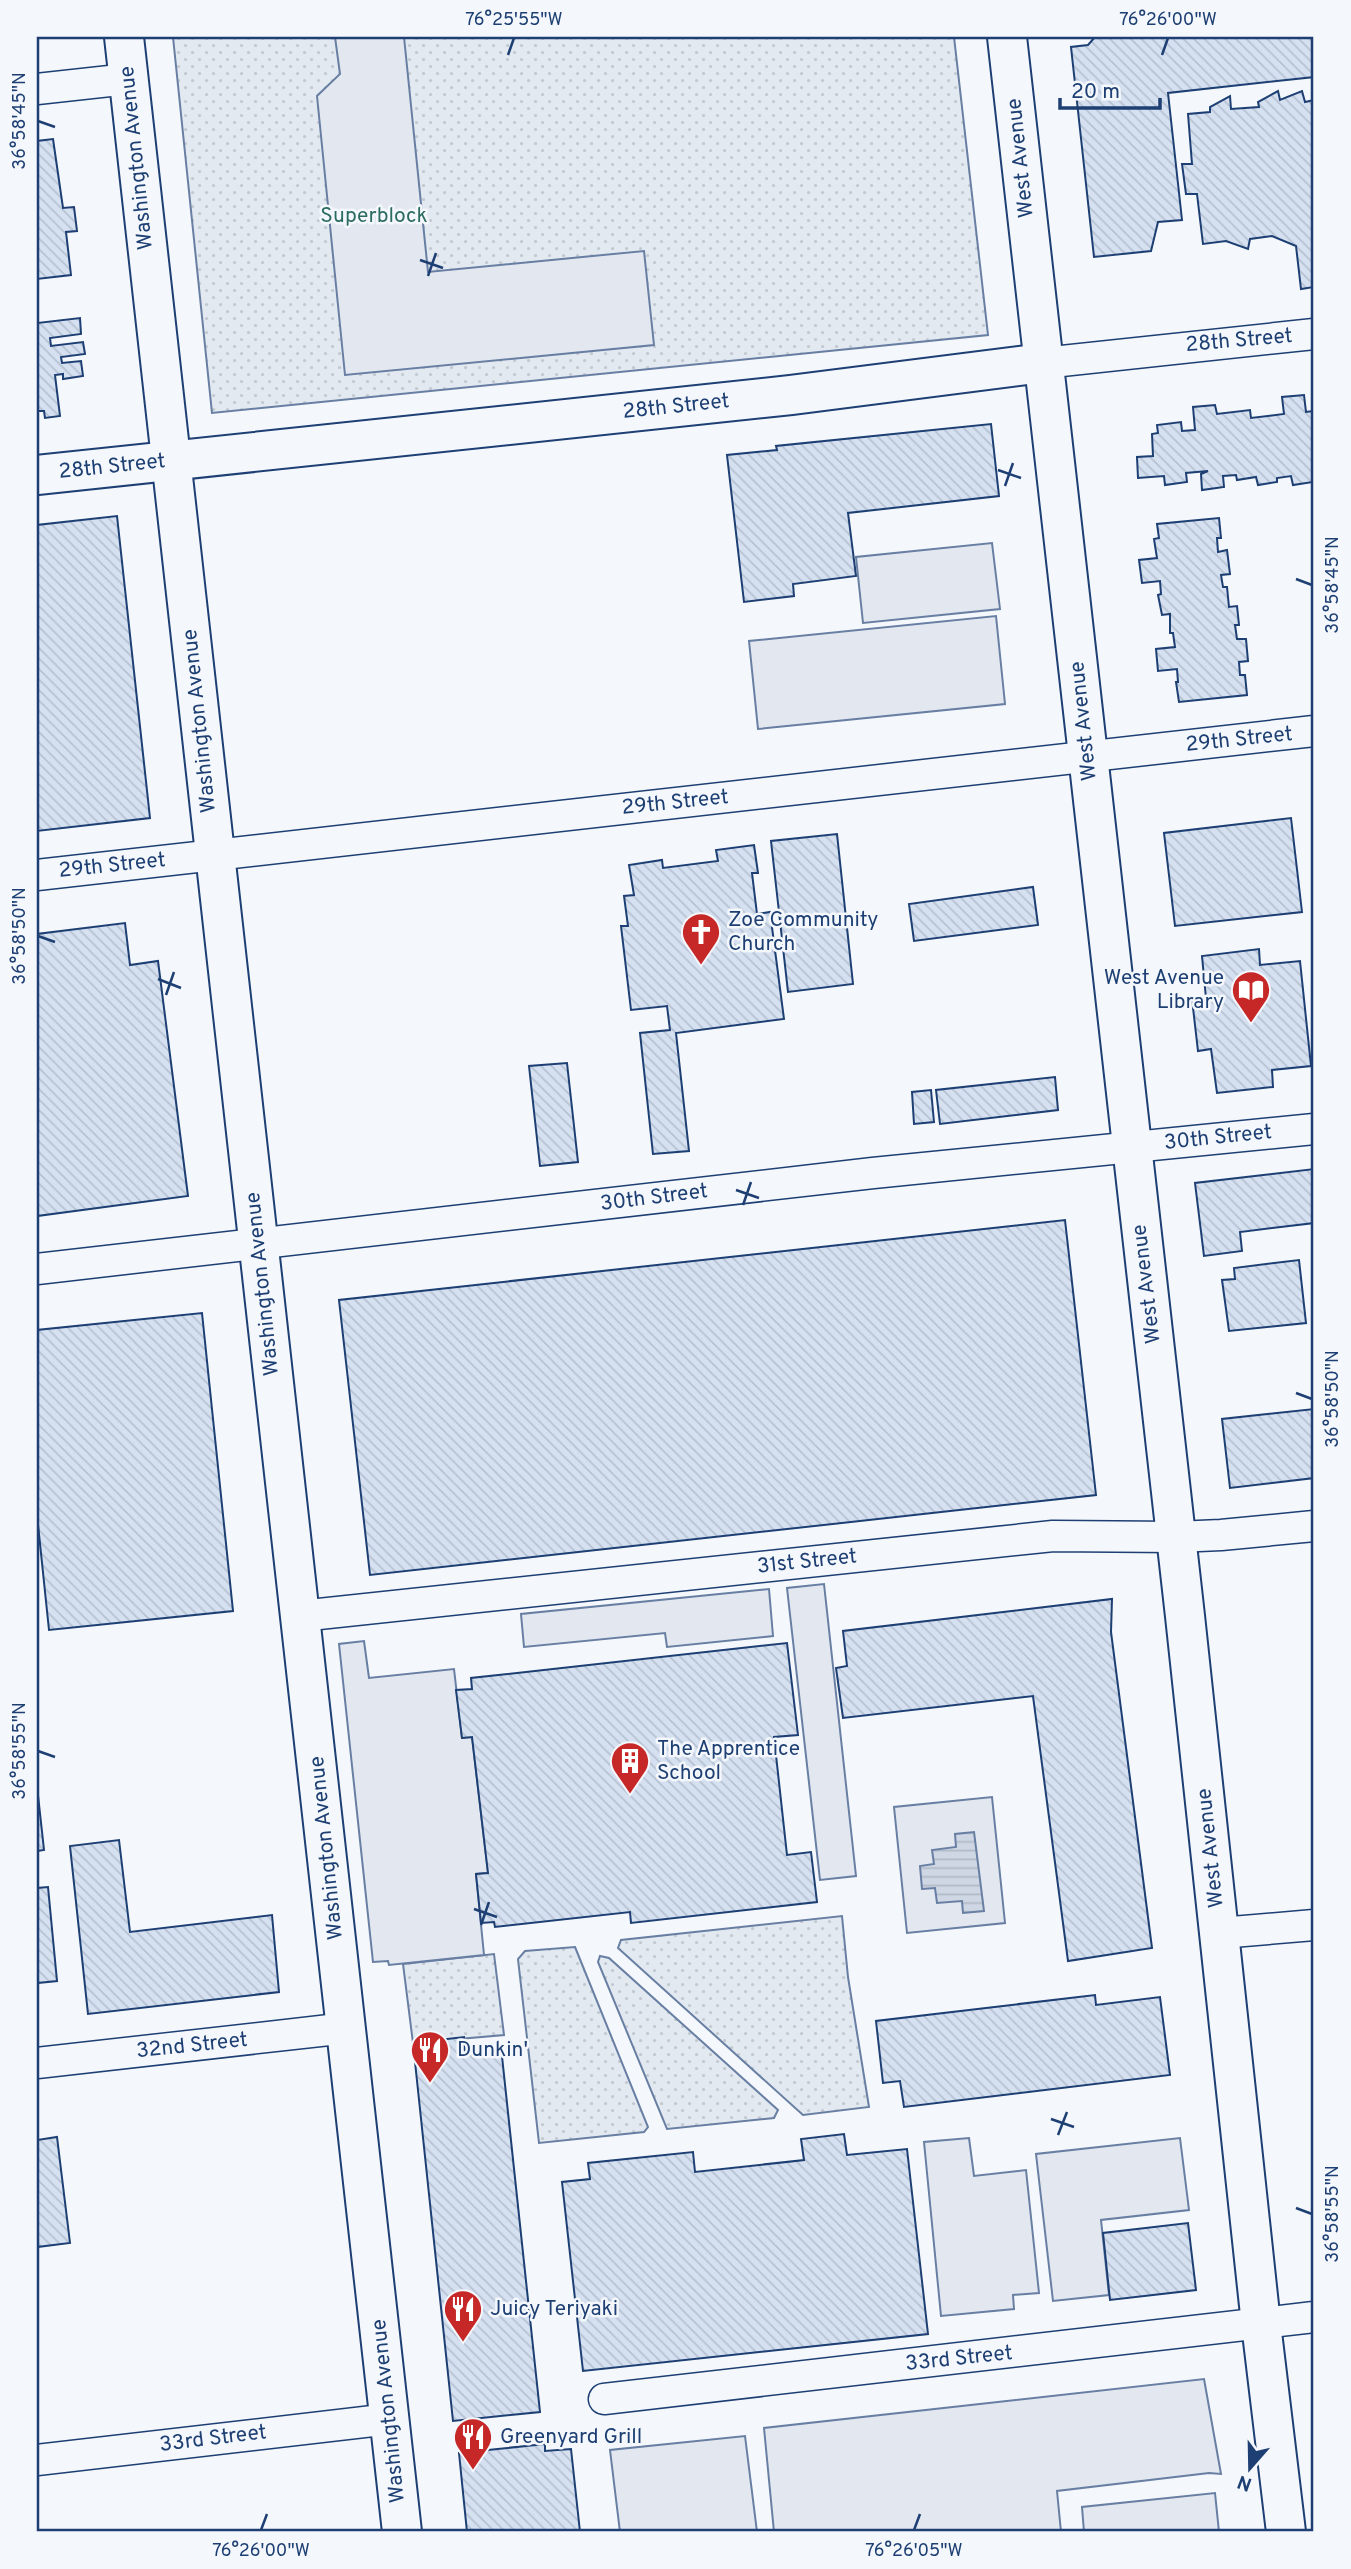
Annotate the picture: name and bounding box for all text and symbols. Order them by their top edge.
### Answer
text: 76°25'55"W [465,9,563,32]
text: 76°26'00"W [1119,9,1217,32]
street label: Washington Avenue [114,65,160,251]
scale bar [1060,66,1160,110]
text: 36°58'45"N [9,72,32,170]
text: 20 m [1071,79,1120,106]
street label: West Avenue [1001,97,1041,219]
park label: Superblock [320,203,428,230]
street label: 28th Street [1184,323,1294,359]
street label: 28th Street [621,388,731,426]
street label: 28th Street [57,448,167,486]
text: 36°58'45"N [1322,536,1345,634]
street label: Washington Avenue [177,628,223,814]
street label: West Avenue [1064,660,1104,782]
street label: 29th Street [1184,721,1294,759]
street label: 29th Street [620,784,730,822]
street label: 29th Street [57,847,167,885]
text: 36°58'50"N [9,887,32,985]
place label: Zoe Community Church [728,907,878,958]
church icon: Zoe Community Church [680,911,722,966]
place label: West Avenue Library [1104,965,1224,1016]
library icon: West Avenue Library [1230,969,1272,1024]
street label: 30th Street [1163,1119,1273,1157]
street label: 30th Street [599,1178,709,1218]
street label: Washington Avenue [240,1191,286,1377]
street label: West Avenue [1126,1223,1168,1345]
text: 36°58'50"N [1322,1350,1345,1448]
street label: 31st Street [756,1543,858,1581]
text: 36°58'55"N [9,1702,32,1800]
place label: The Apprentice School [657,1736,800,1787]
building icon: The Apprentice School [609,1740,651,1795]
street label: Washington Avenue [304,1755,350,1941]
street label: West Avenue [1191,1787,1231,1909]
street label: 32nd Street [135,2027,249,2065]
restaurant icon: Dunkin' [409,2029,451,2084]
place label: Dunkin' [457,2037,528,2064]
text: 36°58'55"N [1322,2165,1345,2263]
restaurant icon: Juicy Teriyaki [442,2288,484,2343]
place label: Juicy Teriyaki [490,2296,618,2323]
street label: Washington Avenue [366,2318,412,2504]
street label: 33rd Street [904,2340,1014,2378]
restaurant icon: Greenyard Grill [452,2416,494,2471]
street label: 33rd Street [158,2419,268,2459]
place label: Greenyard Grill [500,2424,642,2451]
north arrow [1214,2432,1284,2502]
text: N [1234,2468,1255,2496]
text: 76°26'00"W [212,2540,310,2563]
text: 76°26'05"W [865,2540,963,2563]

